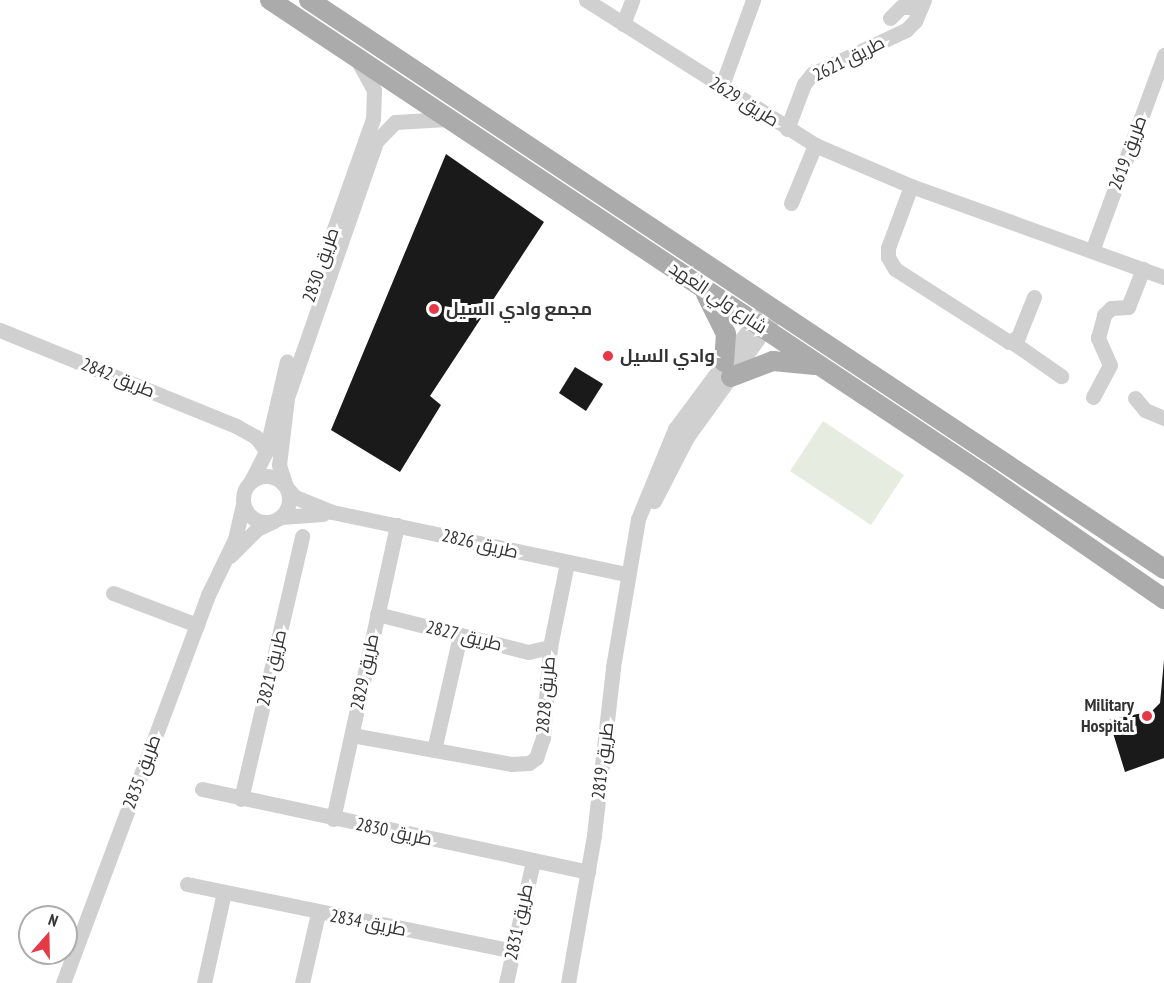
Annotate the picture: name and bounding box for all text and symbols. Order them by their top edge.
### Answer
street label: طريق 2621 [810,32,888,86]
street label: طريق 2629 [705,72,783,132]
street label: طريق 2619 [1105,113,1151,193]
street label: طريق 2830 [298,225,344,305]
street label: شارع ولي العهد [665,257,771,339]
place label: مجمع وادي السيل [446,298,592,320]
marker: مجمع وادي السيل [427,302,441,316]
place label: وادي السيل [620,345,715,367]
marker: وادي السيل [601,349,615,363]
street label: طريق 2842 [78,353,158,403]
street label: طريق 2826 [440,525,520,563]
street label: طريق 2827 [424,616,504,656]
street label: طريق 2821 [253,628,291,708]
street label: طريق 2829 [346,632,384,712]
street label: طريق 2828 [532,656,560,734]
place label: Military Hospital [1081,695,1134,738]
marker: Military Hospital [1138,707,1156,725]
street label: طريق 2819 [588,721,618,801]
street label: طريق 2835 [119,732,165,812]
street label: طريق 2830 [354,813,434,851]
street label: طريق 2831 [500,882,538,962]
north arrow [18,905,78,965]
street label: طريق 2834 [328,905,408,941]
text: N [46,909,61,931]

